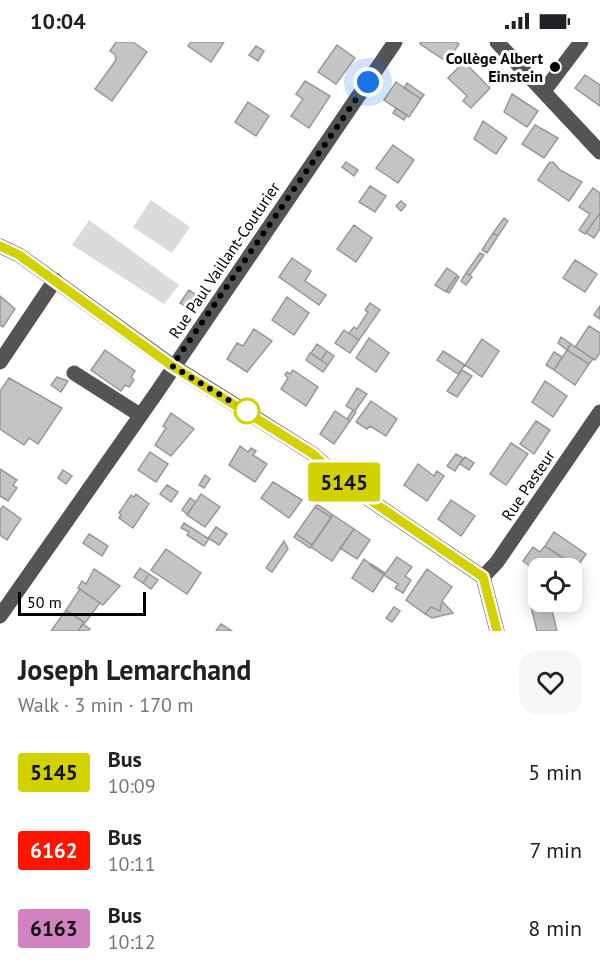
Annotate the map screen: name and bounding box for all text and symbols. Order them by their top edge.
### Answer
text: 10:04 [30,7,86,35]
place label: Collège Albert Einstein [446,48,543,86]
marker: Collège Albert Einstein [548,60,562,74]
your location [353,67,383,97]
street label: Rue Paul Vaillant-Couturier [164,178,284,342]
unlabelled marker [234,398,260,424]
street label: Rue Pasteur [497,445,559,524]
line badge: 5145 [302,462,386,502]
text: 5145 [320,469,368,496]
map controls [528,558,582,612]
button: locate [528,558,582,612]
scale bar [18,589,146,616]
text: 50 m [27,592,62,612]
text: Joseph Lemarchand [18,651,251,688]
button: heart [519,651,582,714]
text: Walk · 3 min · 170 m [18,692,194,718]
text: Bus [108,745,142,773]
text: 5 min [528,758,582,786]
text: 5145 [30,759,78,786]
text: 10:09 [108,773,156,799]
text: Bus [108,823,142,851]
text: 7 min [530,836,582,864]
text: 6162 [30,837,78,864]
text: 10:11 [108,851,156,877]
text: Bus [108,901,142,929]
text: 8 min [528,914,582,942]
text: 6163 [30,915,78,942]
text: 10:12 [108,929,156,955]

